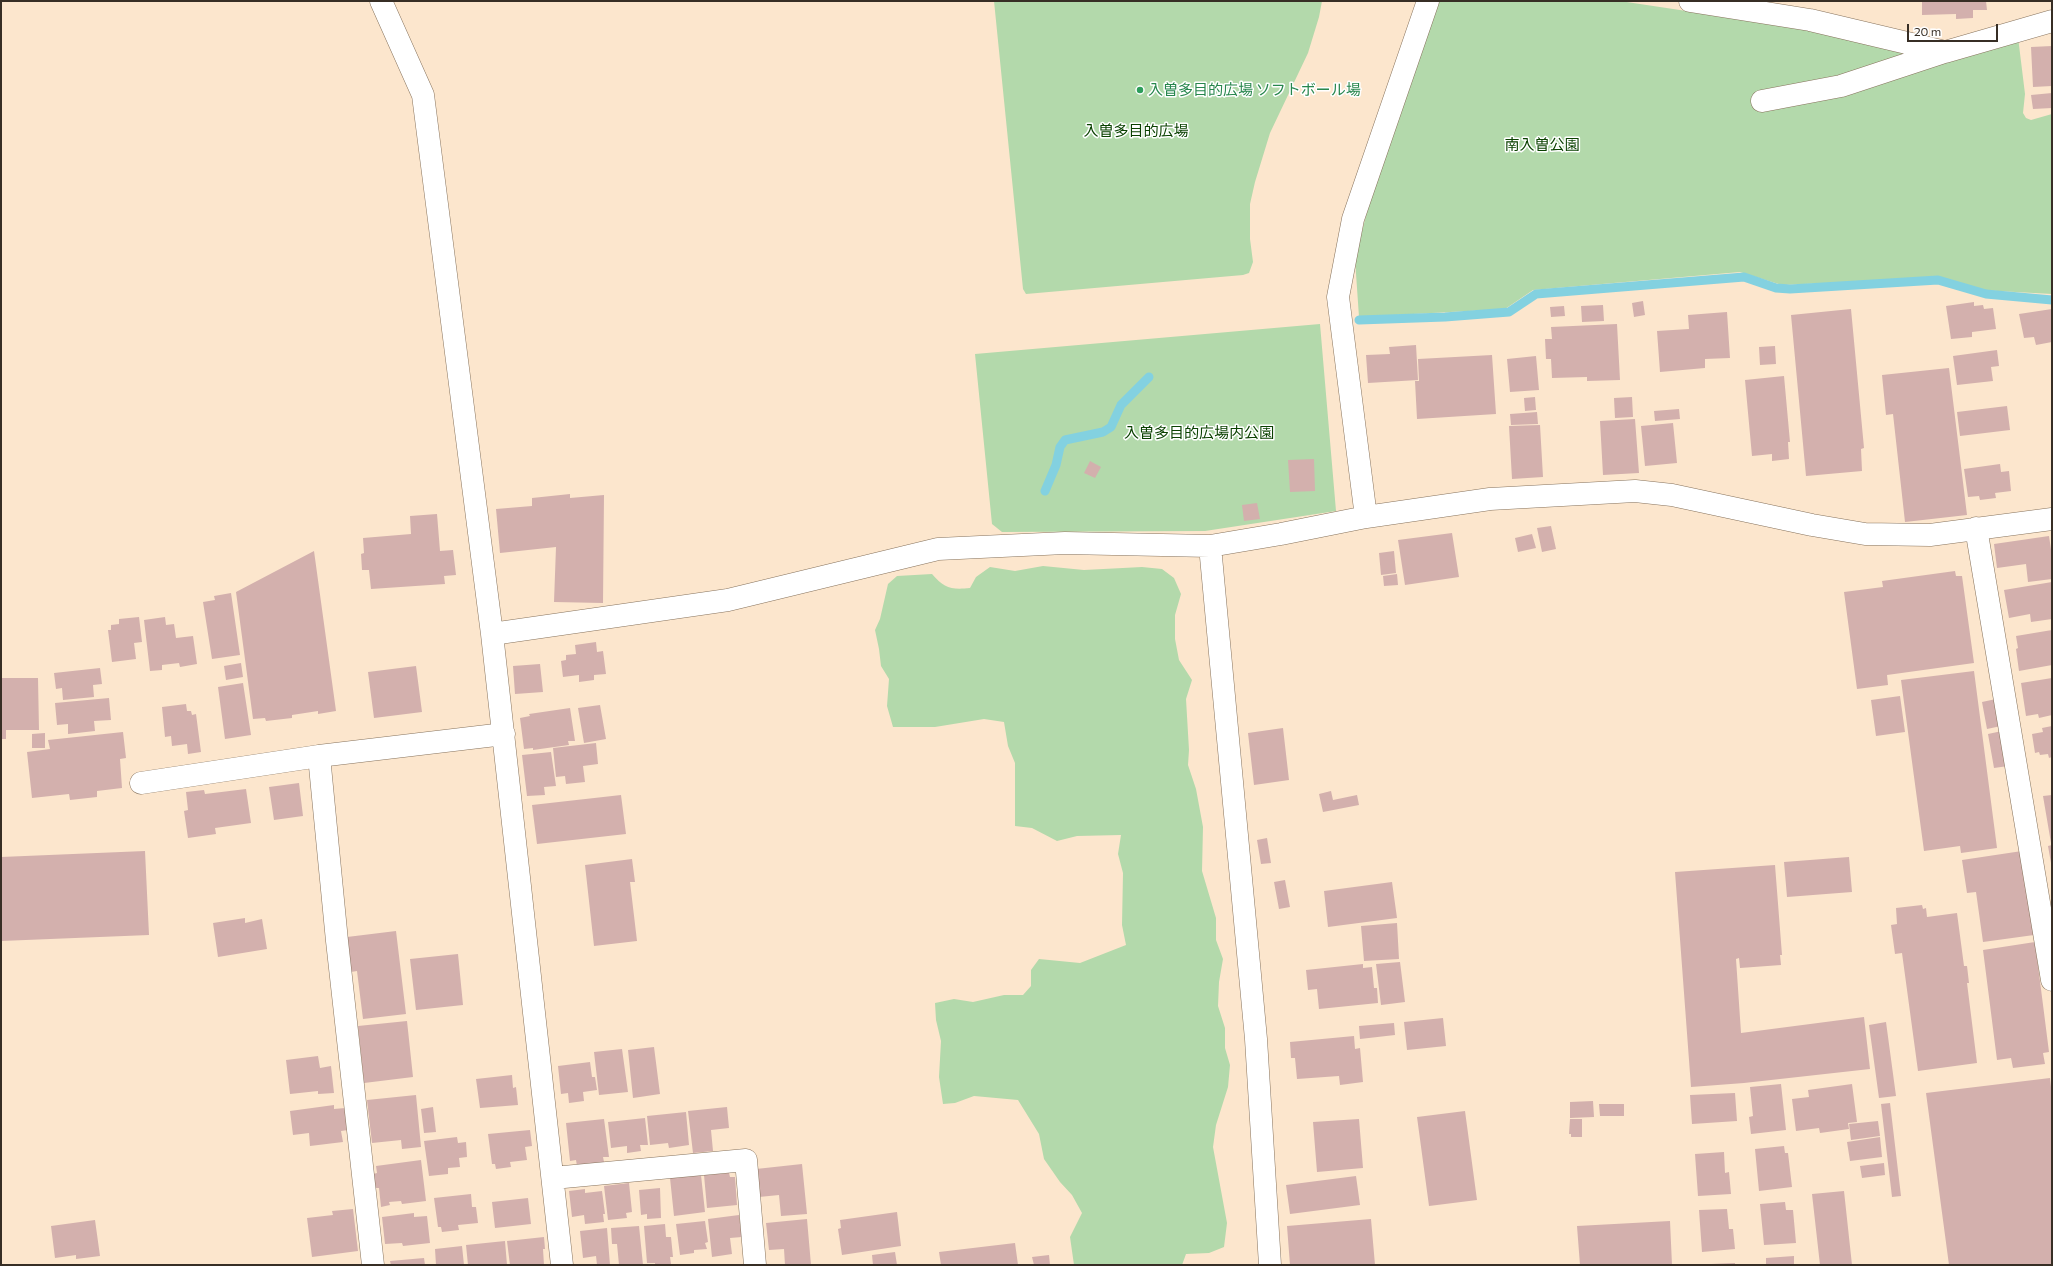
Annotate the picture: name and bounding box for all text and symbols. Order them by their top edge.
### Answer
scale bar [1909,16,2000,42]
text: 20 m [1914,24,1941,38]
place label: 入曽多目的広場 ソフトボール場 [1148,81,1361,99]
marker: 入曽多目的広場 ソフトボール場 [1135,85,1145,95]
park label: 入曽多目的広場 [1084,122,1188,140]
park label: 南入曽公園 [1505,136,1579,154]
park label: 入曽多目的広場内公園 [1124,424,1274,442]

